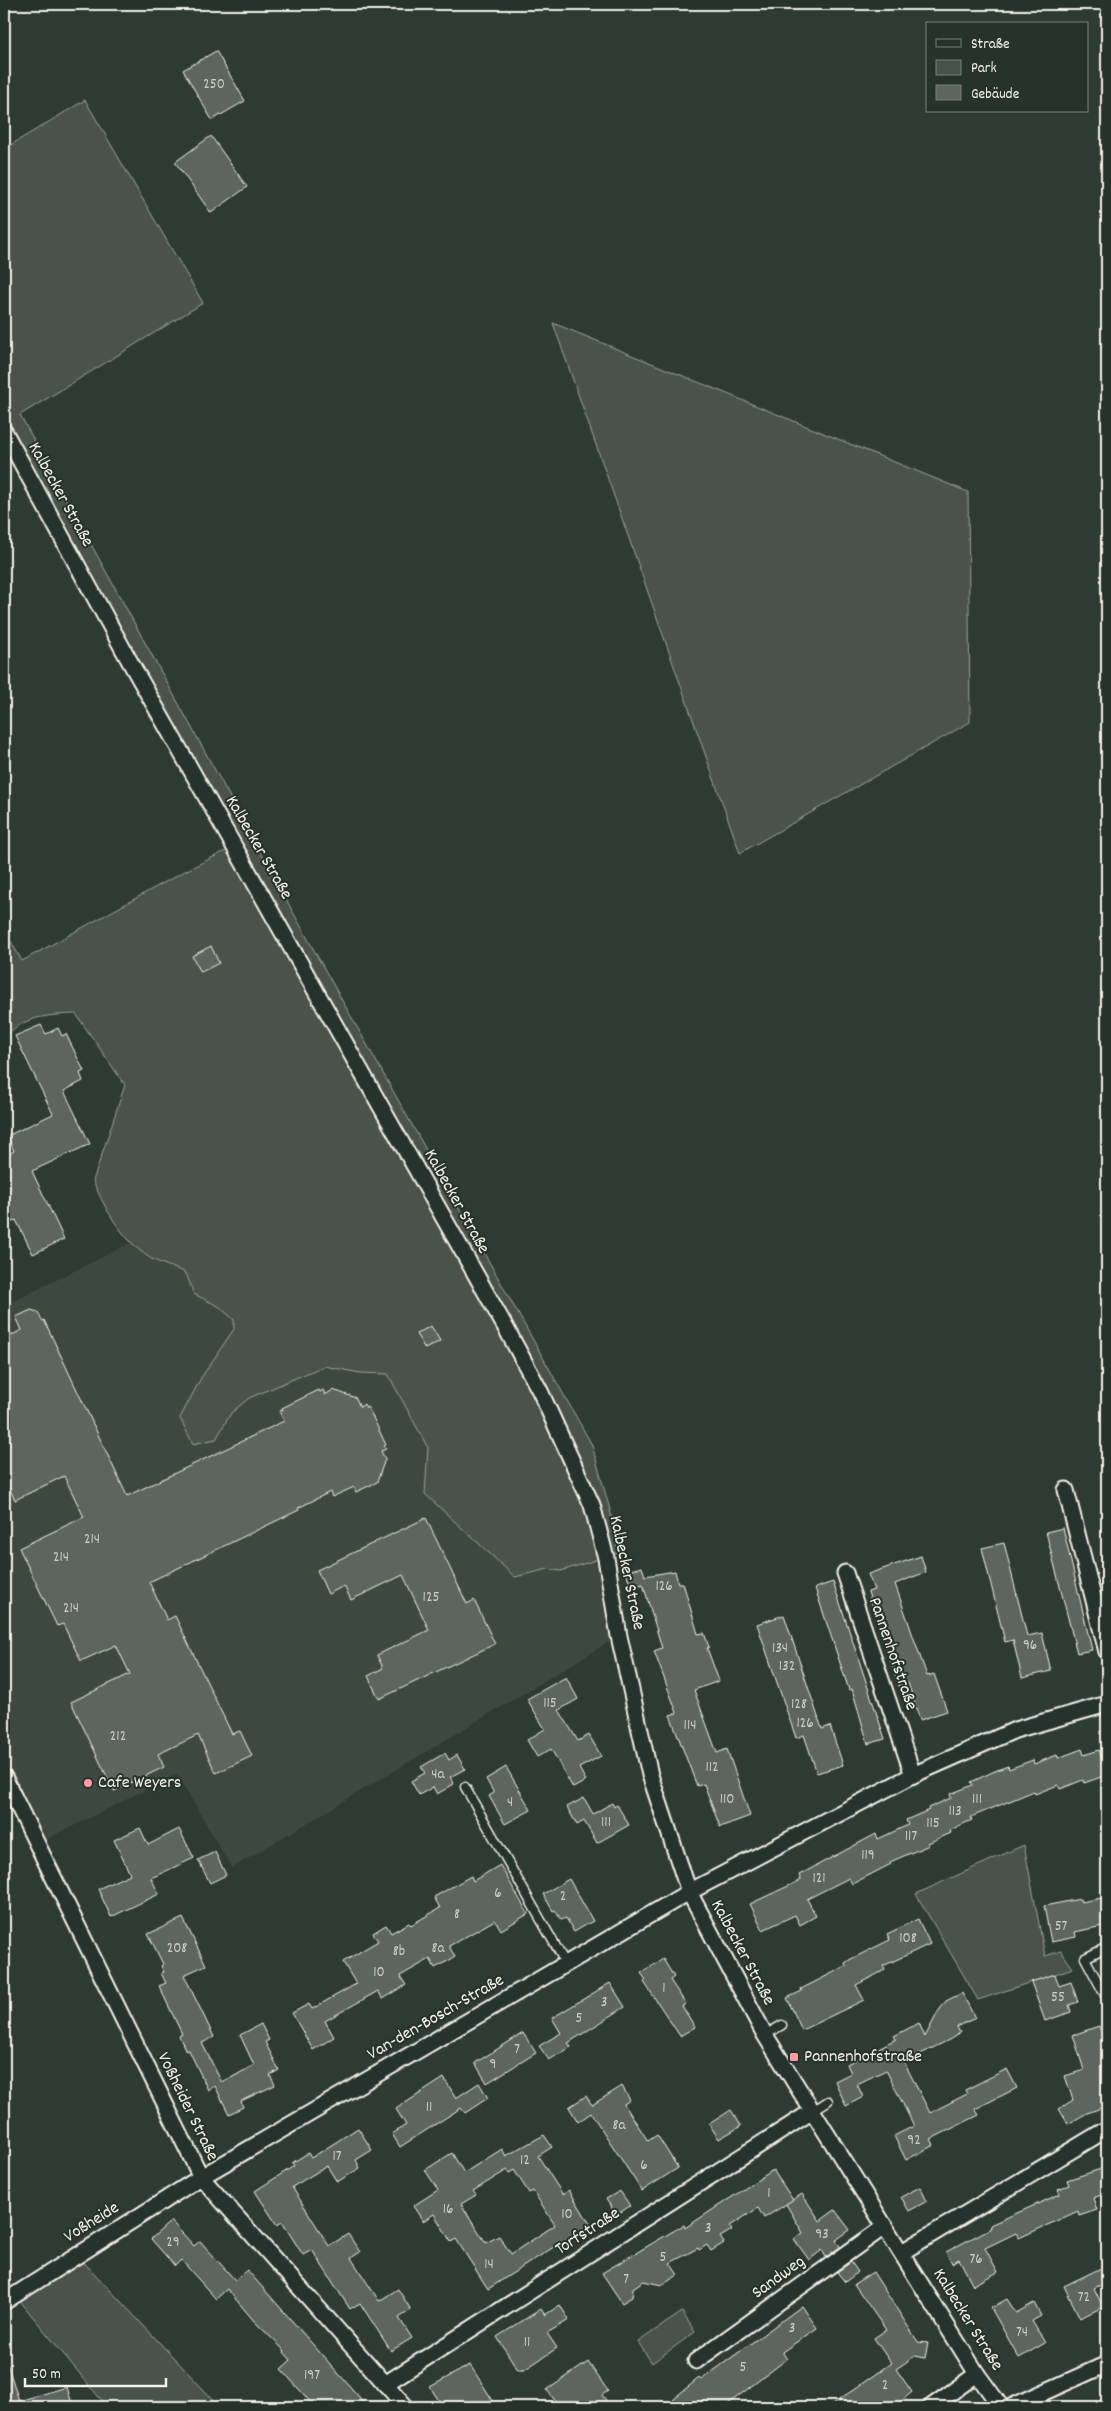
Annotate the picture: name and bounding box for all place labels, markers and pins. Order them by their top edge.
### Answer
place label: Cafe Weyers [98,1771,181,1796]
marker: Cafe Weyers [82,1777,94,1789]
place label: Pannenhofstraße [804,2045,922,2070]
marker: Pannenhofstraße [788,2051,800,2063]

